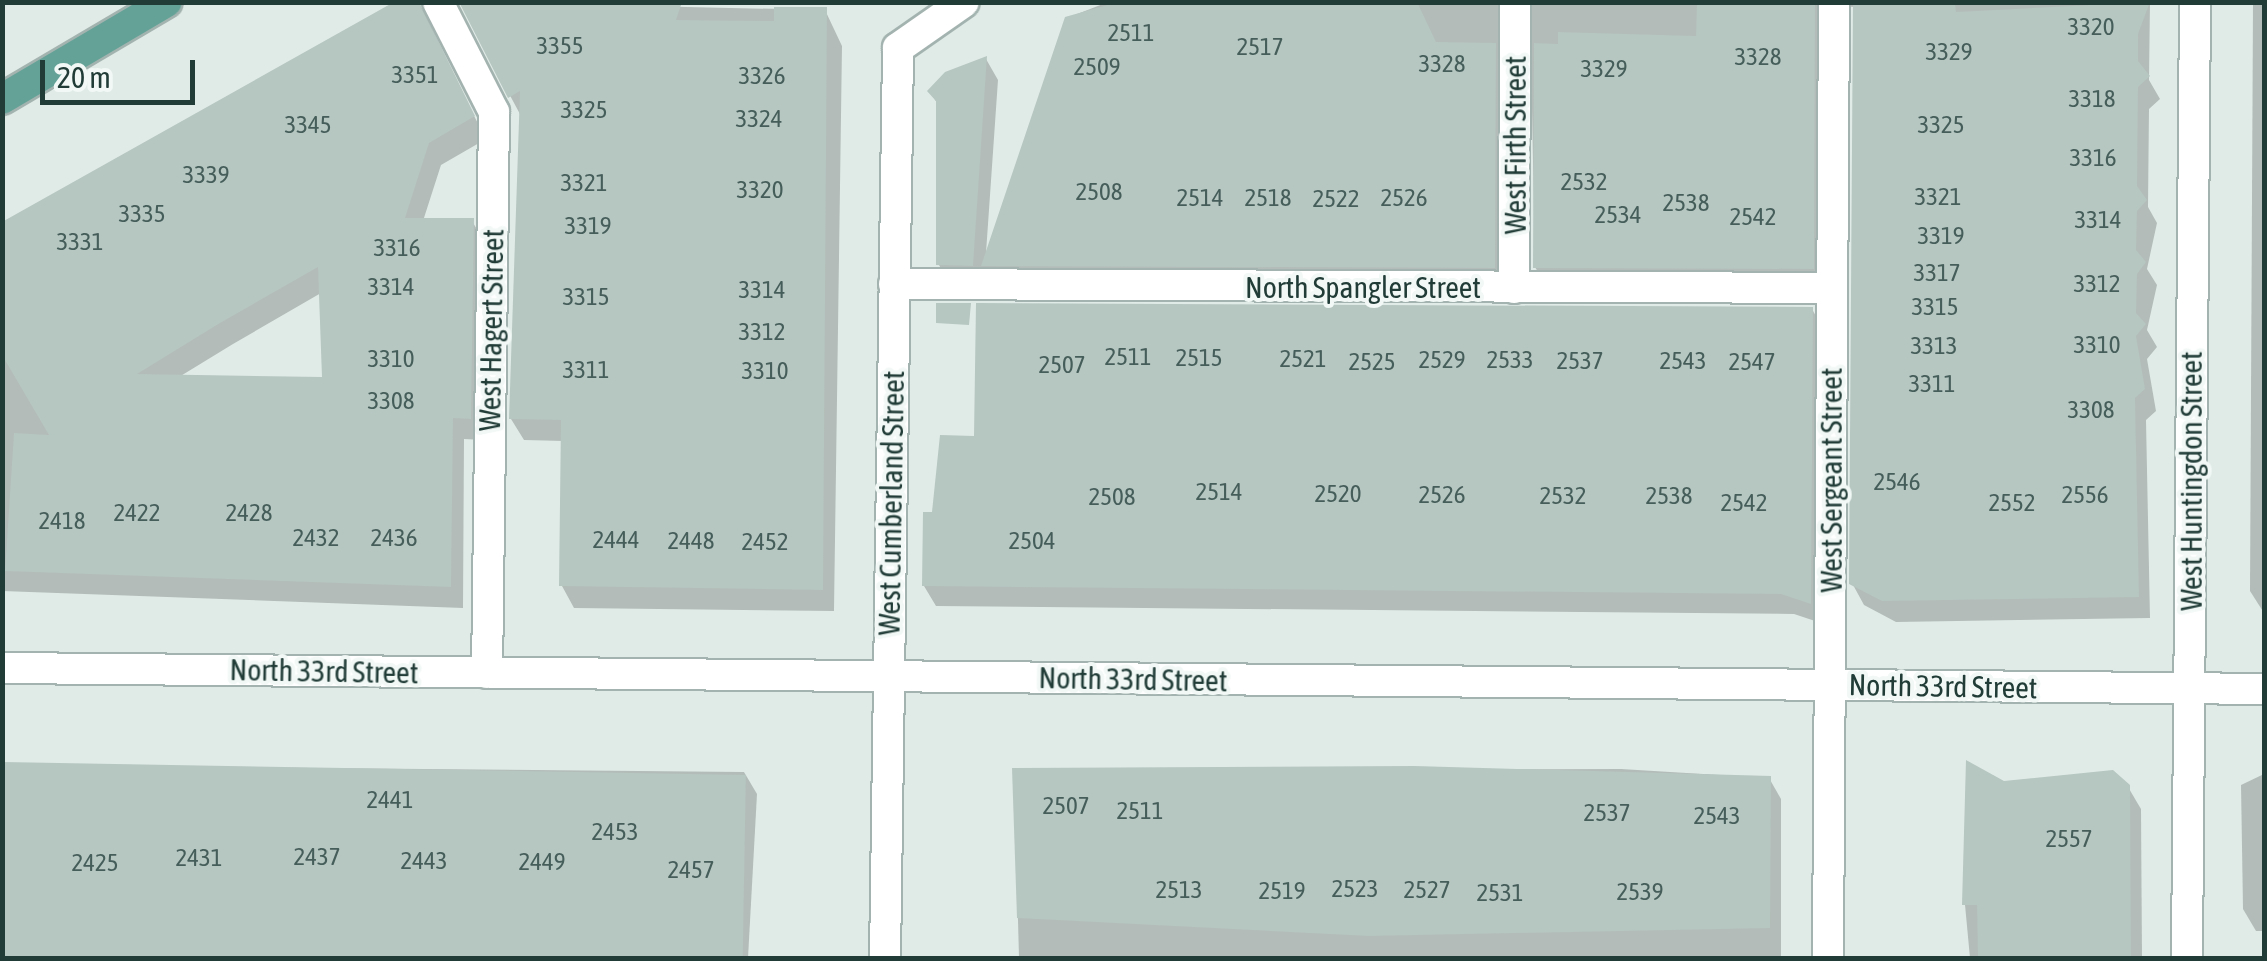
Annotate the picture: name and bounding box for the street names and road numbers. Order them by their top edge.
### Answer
street label: West Firth Street [1497,56,1533,234]
street label: West Hagert Street [471,229,511,431]
street label: North Spangler Street [1245,269,1481,305]
street label: West Huntingdon Street [2173,351,2209,611]
street label: West Sergeant Street [1813,368,1849,592]
street label: West Cumberland Street [871,370,911,636]
street label: North 33rd Street [229,651,419,691]
street label: North 33rd Street [1038,659,1228,699]
street label: North 33rd Street [1848,666,2038,706]

